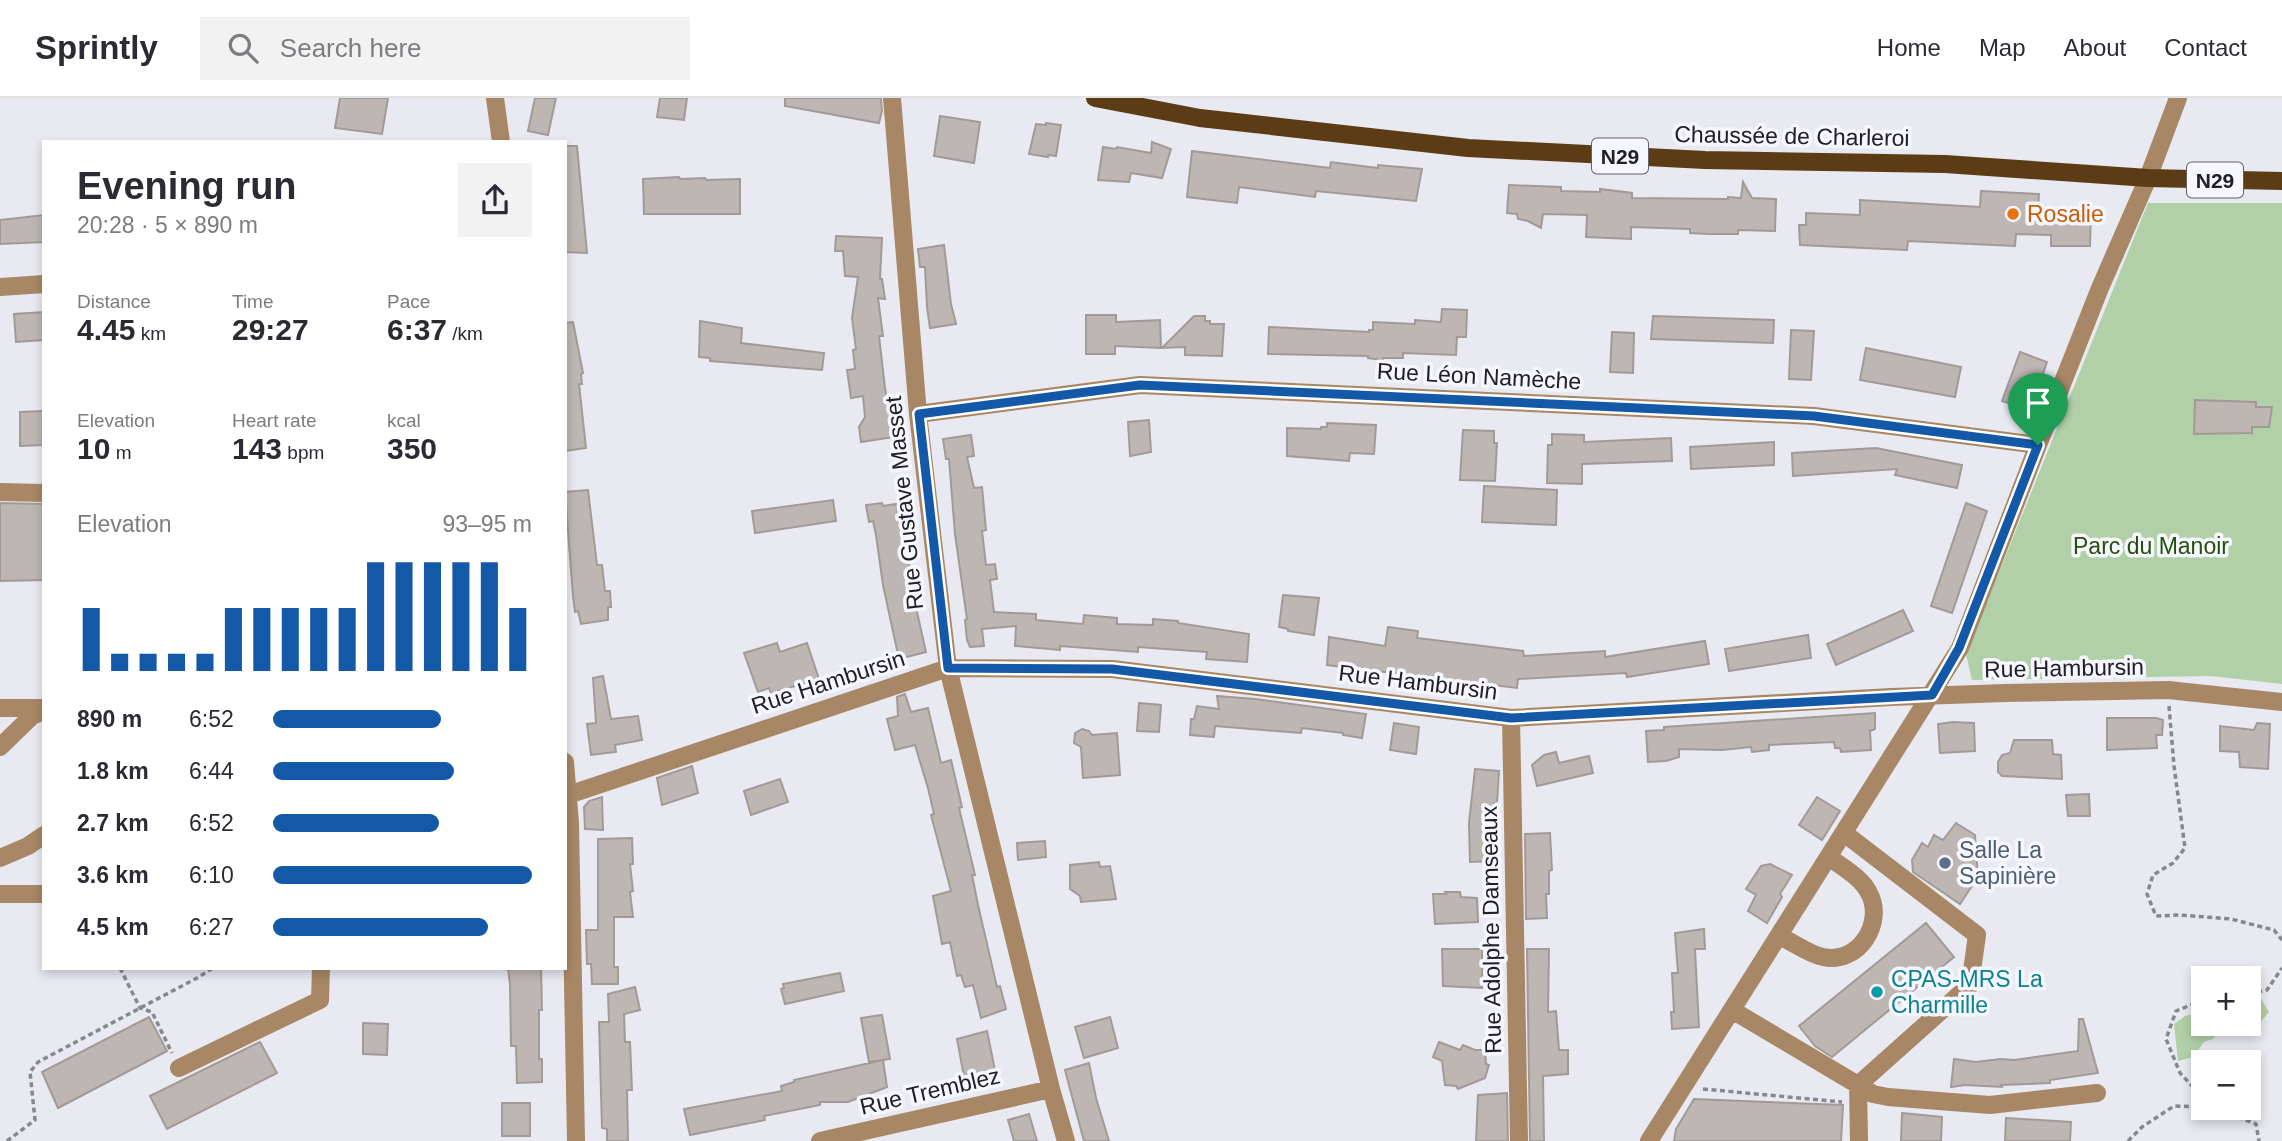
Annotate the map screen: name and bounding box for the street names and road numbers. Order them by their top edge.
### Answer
street label: Chaussée de Charleroi [1674,121,1910,151]
road number: N29 [1592,139,1648,174]
road number: N29 [2187,162,2243,198]
street label: Rue Léon Namèche [1376,358,1582,394]
street label: Rue Gustave Masset [880,394,928,611]
street label: Rue Hambursin [748,645,908,719]
street label: Rue Hambursin [1984,654,2144,682]
street label: Rue Hambursin [1337,659,1499,705]
street label: Rue Adolphe Damseaux [1476,805,1506,1054]
street label: Rue Tremblez [857,1062,1003,1120]

